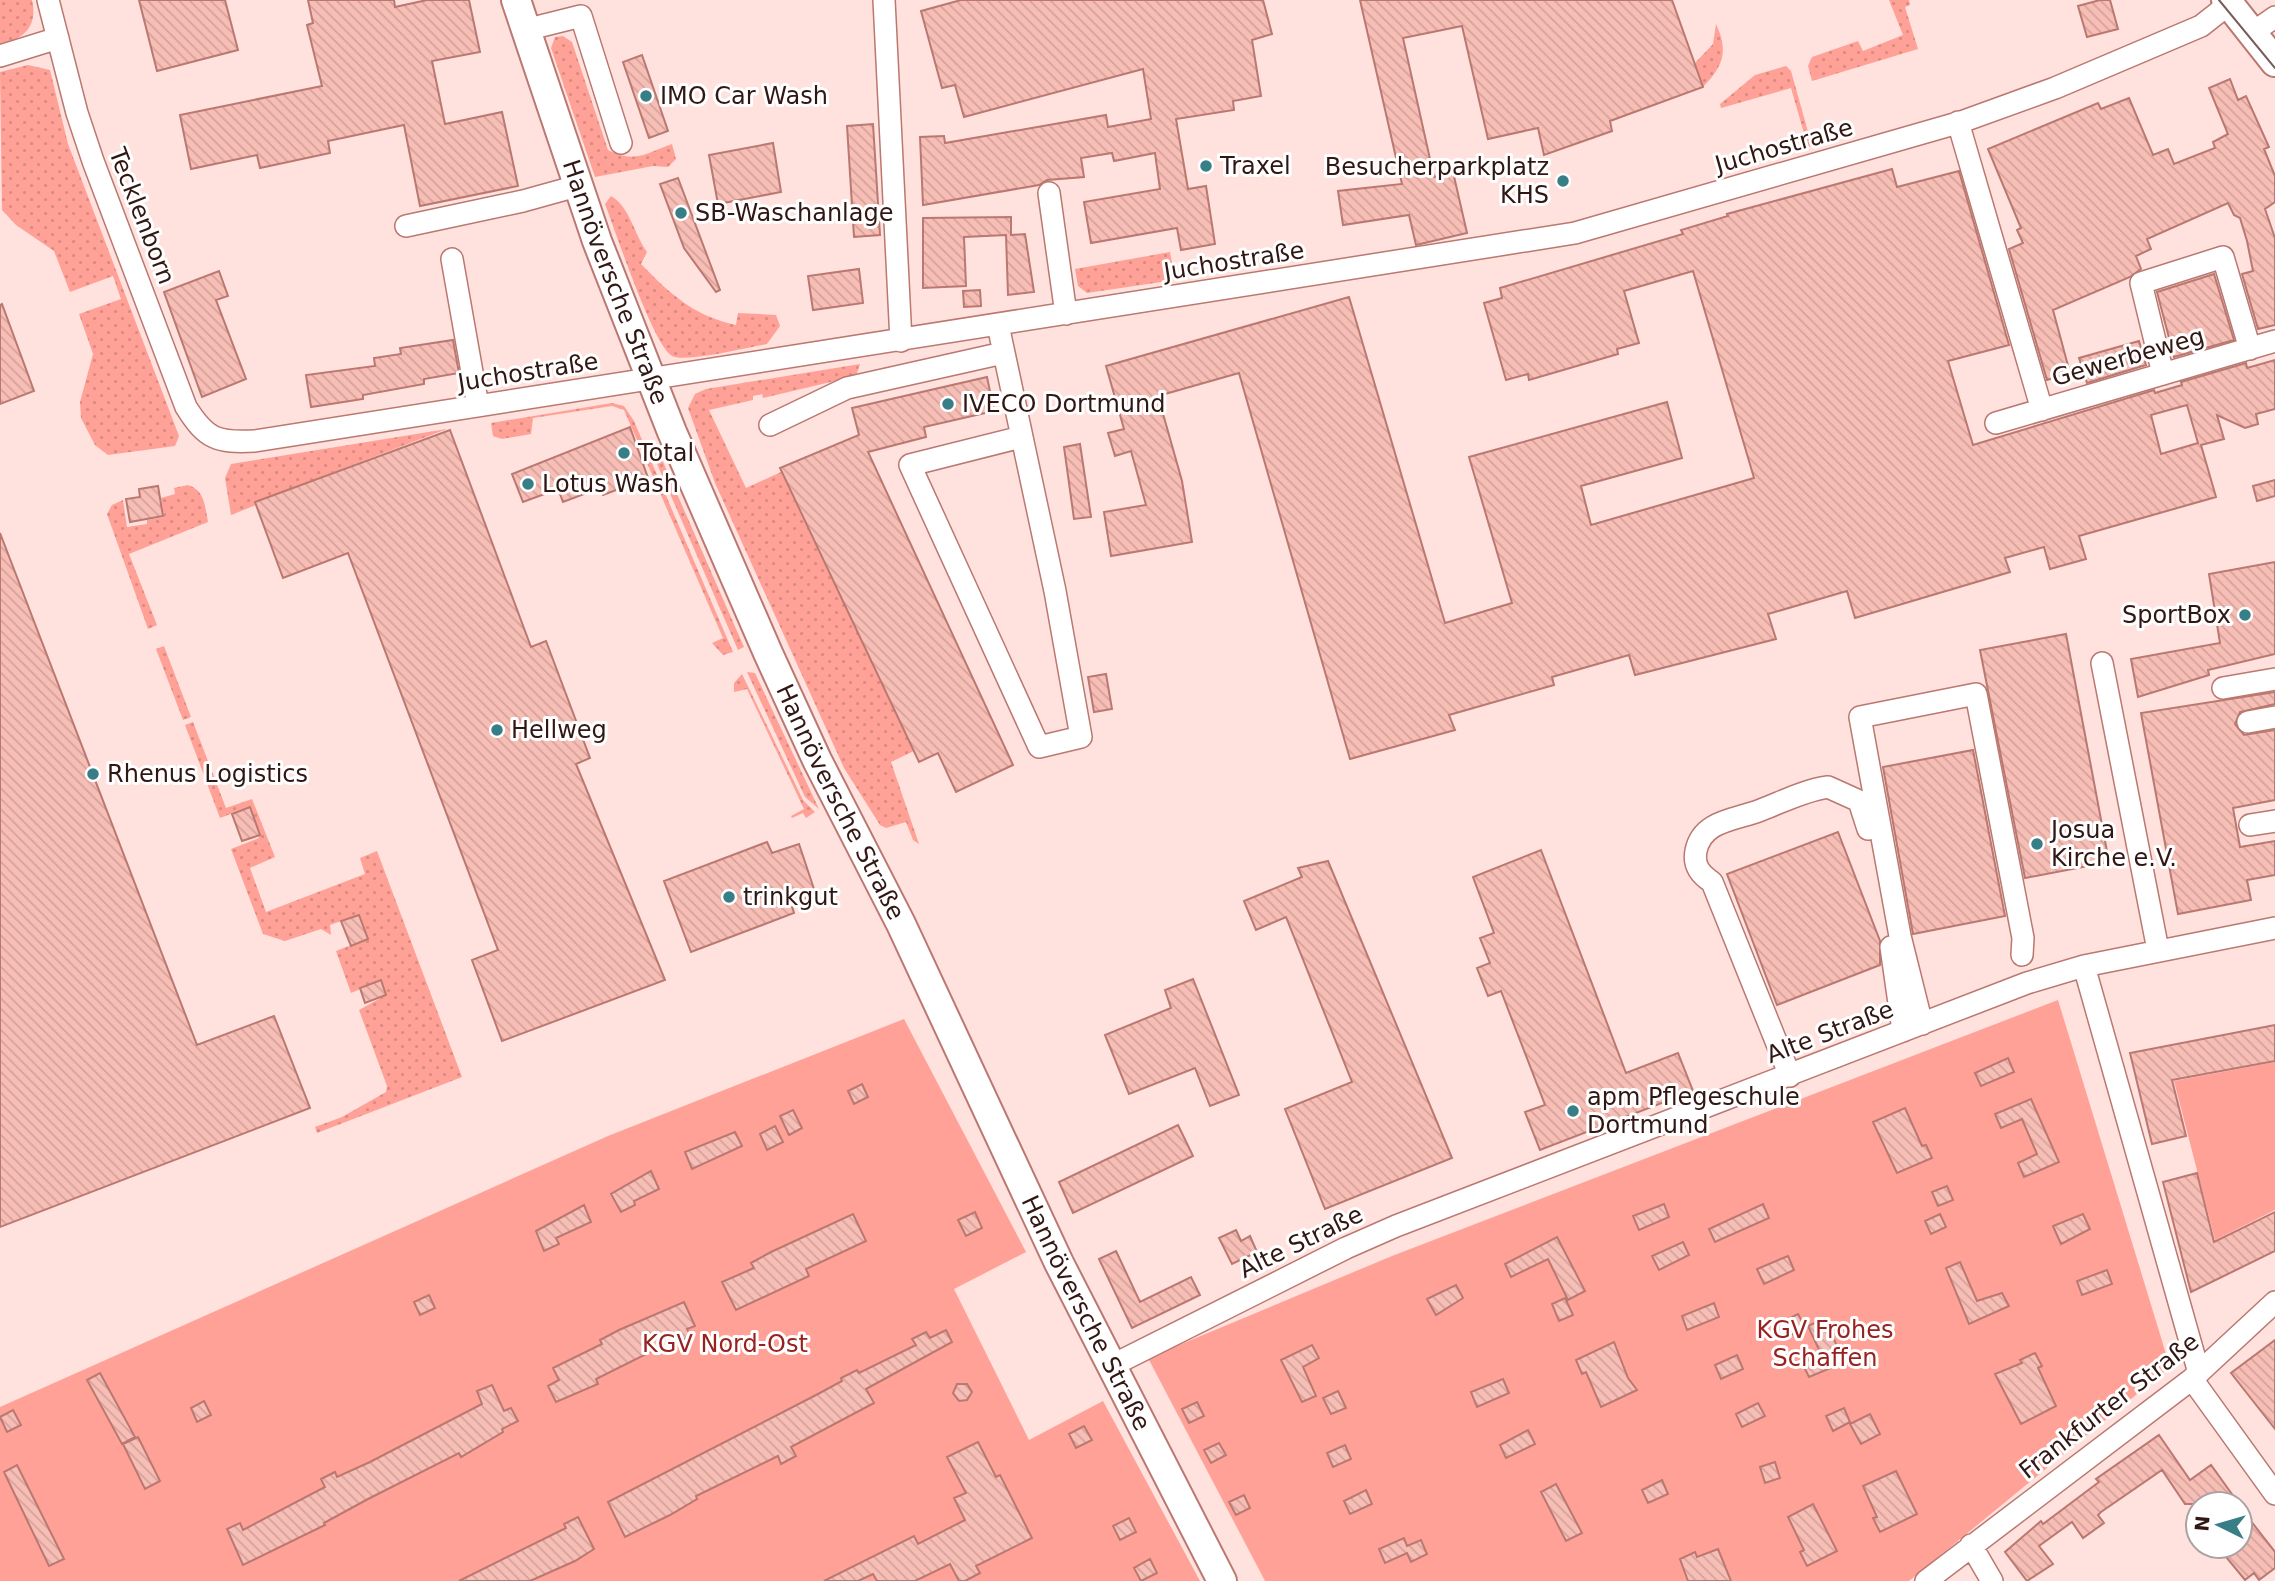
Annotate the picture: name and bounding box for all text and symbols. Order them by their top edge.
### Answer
place label: IMO Car Wash [660,82,828,110]
marker: IMO Car Wash [638,88,654,104]
street label: Juchostraße [1710,113,1856,180]
street label: Tecklenborn [103,143,181,288]
place label: Traxel [1219,152,1291,180]
place label: Besucherparkplatz KHS [1325,153,1549,209]
street label: Hannöversche Straße [557,156,674,408]
marker: Traxel [1198,158,1214,174]
marker: Besucherparkplatz KHS [1555,173,1571,189]
place label: SB-Waschanlage [695,199,894,227]
marker: SB-Waschanlage [673,205,689,221]
street label: Juchostraße [1160,236,1306,286]
street label: Gewerbeweg [2049,322,2207,392]
street label: Juchostraße [454,347,600,397]
place label: IVECO Dortmund [962,390,1165,418]
marker: IVECO Dortmund [940,396,956,412]
place label: Total [637,439,694,467]
marker: Total [616,445,632,461]
place label: Lotus Wash [542,470,679,498]
marker: Lotus Wash [520,476,536,492]
place label: SportBox [2122,601,2231,629]
marker: SportBox [2237,607,2253,623]
street label: Hannöversche Straße [770,680,910,924]
place label: Hellweg [511,716,607,744]
marker: Hellweg [489,722,505,738]
place label: Rhenus Logistics [107,760,308,788]
marker: Rhenus Logistics [85,766,101,782]
place label: Josua Kirche e.V. [2049,816,2177,872]
marker: Josua Kirche e.V. [2029,836,2045,852]
place label: trinkgut [743,883,838,911]
marker: trinkgut [721,889,737,905]
street label: Alte Straße [1762,995,1898,1069]
place label: apm Pflegeschule Dortmund [1587,1083,1800,1139]
marker: apm Pflegeschule Dortmund [1565,1103,1581,1119]
street label: Hannöversche Straße [1015,1191,1156,1435]
street label: Alte Straße [1235,1200,1367,1284]
park label: KGV Frohes Schaffen [1757,1316,1893,1372]
street label: Frankfurter Straße [2014,1327,2204,1485]
park label: KGV Nord-Ost [642,1330,808,1358]
north arrow [2184,1490,2254,1560]
text: N [2190,1515,2214,1532]

